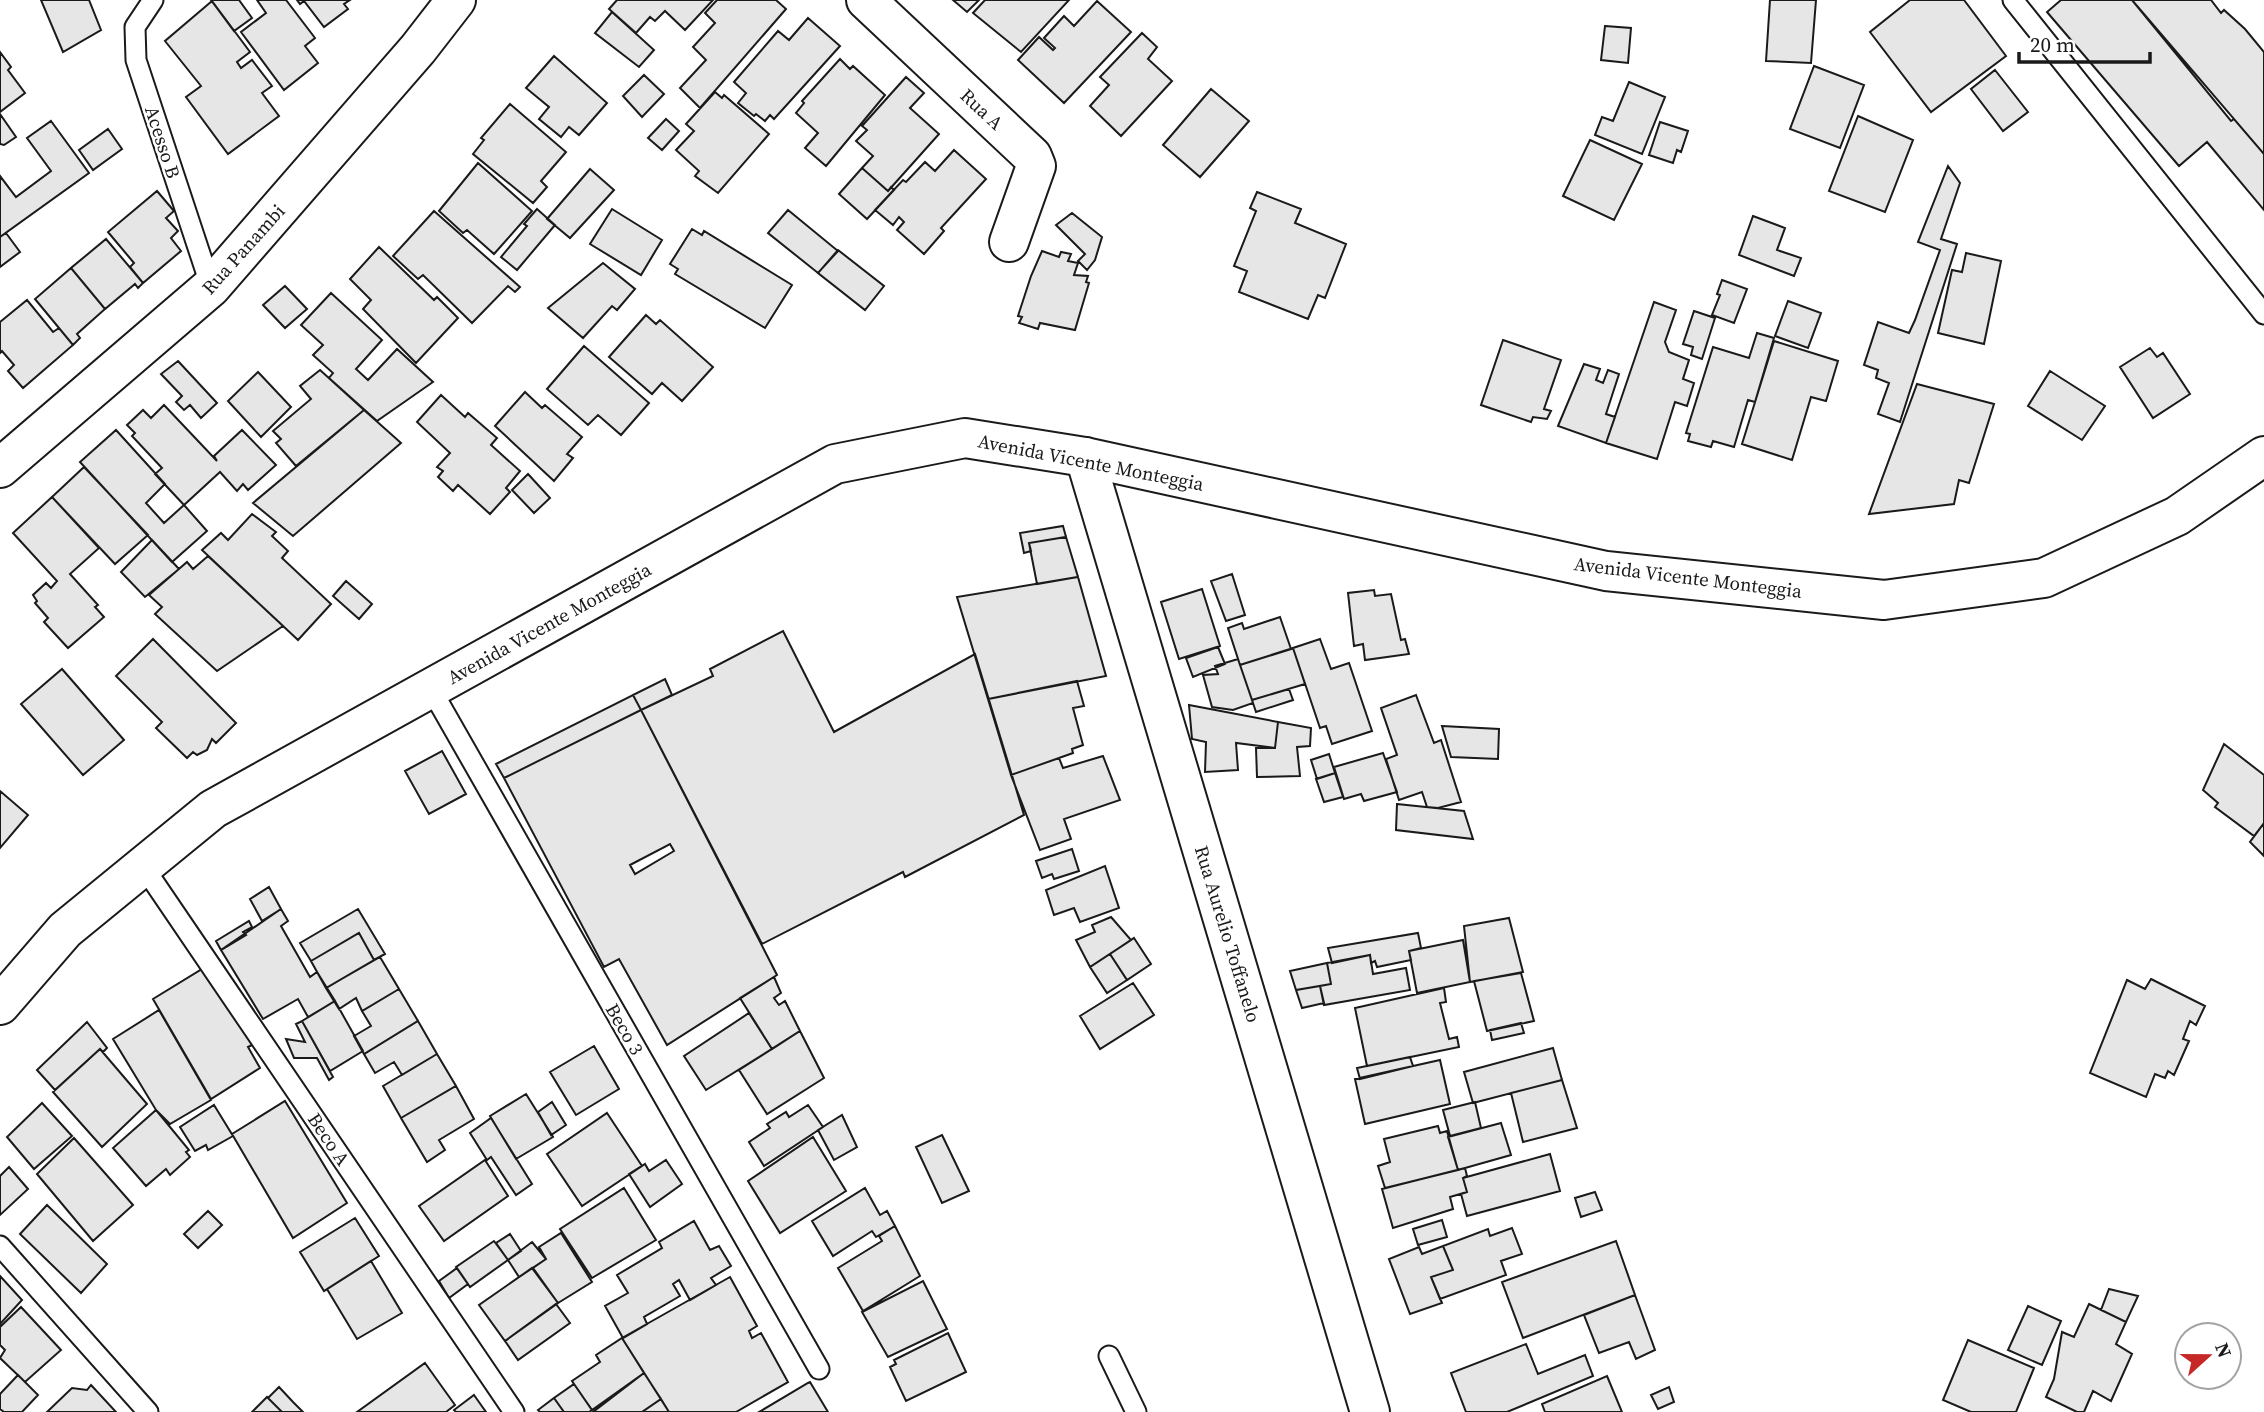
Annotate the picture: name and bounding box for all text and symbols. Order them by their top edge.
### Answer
scale bar [2019,21,2150,65]
text: 20 m [2030,30,2075,59]
street label: Rua A [955,82,1009,136]
street label: Acesso B [139,103,187,181]
street label: Rua Panambi [196,198,291,300]
street label: Avenida Vicente Monteggia [976,427,1206,497]
street label: Avenida Vicente Monteggia [1572,550,1804,604]
street label: Avenida Vicente Monteggia [442,556,656,690]
street label: Rua Aurelio Toffanelo [1189,842,1267,1026]
street label: Beco 3 [600,999,650,1059]
street label: Beco A [302,1108,356,1171]
north arrow [2173,1321,2243,1391]
text: N [2209,1339,2239,1361]

